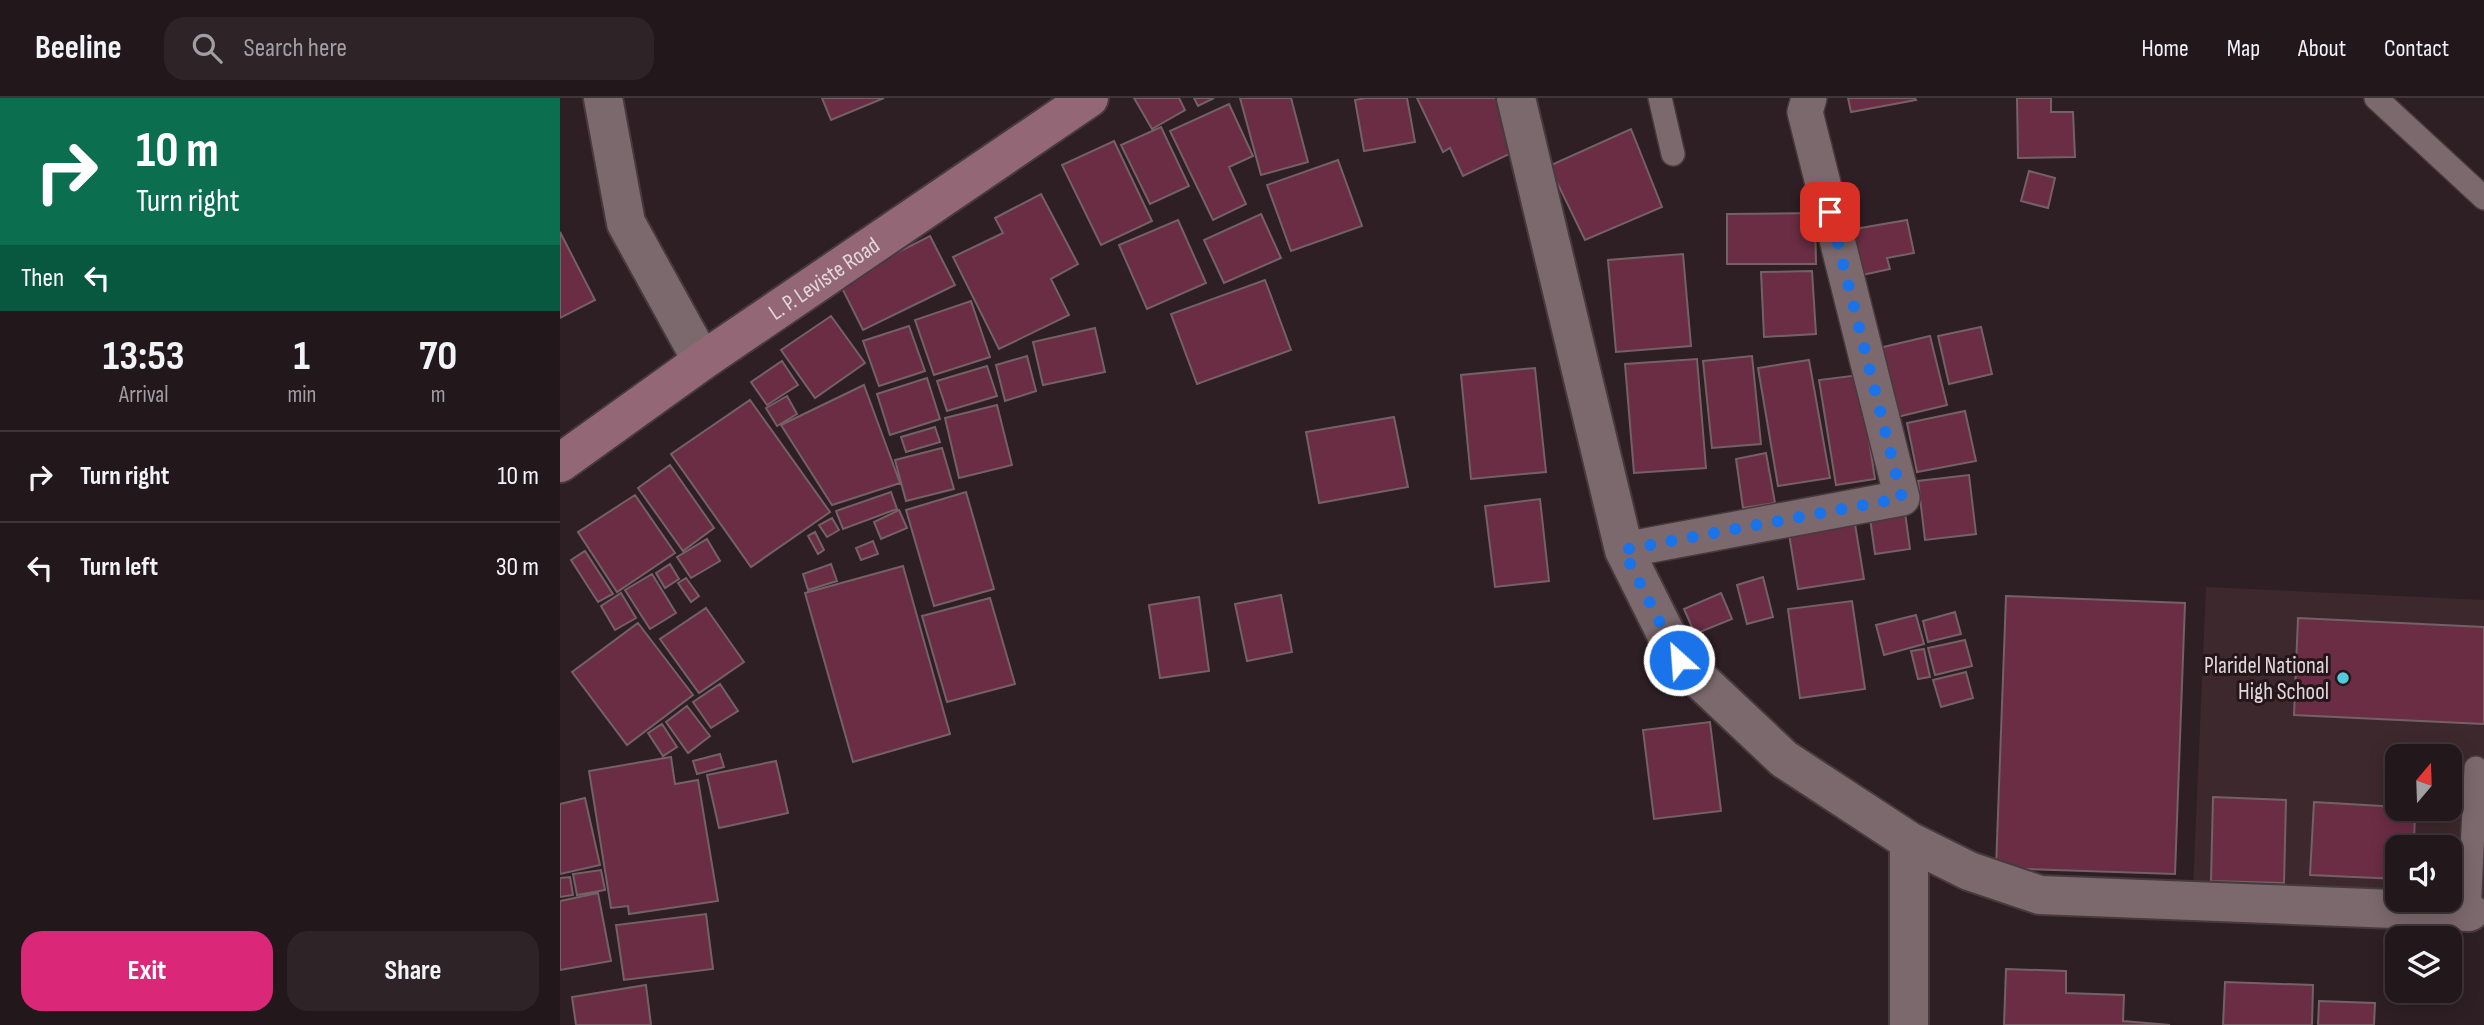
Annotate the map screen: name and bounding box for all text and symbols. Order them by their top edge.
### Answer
search box [164,17,654,80]
text: Beeline [35,28,122,68]
icon: search [188,29,226,67]
text: Search here [244,33,347,64]
text: Home [2141,34,2189,63]
text: Map [2227,34,2260,63]
text: About [2298,34,2346,63]
text: Contact [2384,34,2449,63]
text: 10 m [136,122,219,181]
icon: right [21,126,112,217]
text: Turn right [136,182,240,221]
pin [1800,182,1860,242]
icon: arrive [1811,193,1849,231]
street label: L. P. Leviste Road [763,232,885,327]
icon: left [78,259,116,297]
text: Then [21,263,64,294]
text: 13:53 [103,331,185,382]
text: 1 [294,331,310,382]
text: 70 [419,331,457,382]
text: Arrival [119,381,168,409]
text: min [287,381,316,409]
text: m [431,381,446,409]
icon: right [21,458,59,496]
text: Turn right [80,461,169,492]
text: 10 m [497,461,539,492]
icon: left [21,549,59,587]
text: Turn left [80,552,158,583]
text: 30 m [496,552,539,583]
position arrow [1642,623,1716,697]
place label: Plaridel National High School [2204,652,2329,706]
marker: Plaridel National High School [2335,670,2351,686]
north arrow [2385,744,2462,821]
map controls [2385,744,2462,1003]
button: sound [2385,835,2462,912]
button: layers [2385,926,2462,1003]
button: Exit [21,931,273,1011]
button: Share [287,931,539,1011]

